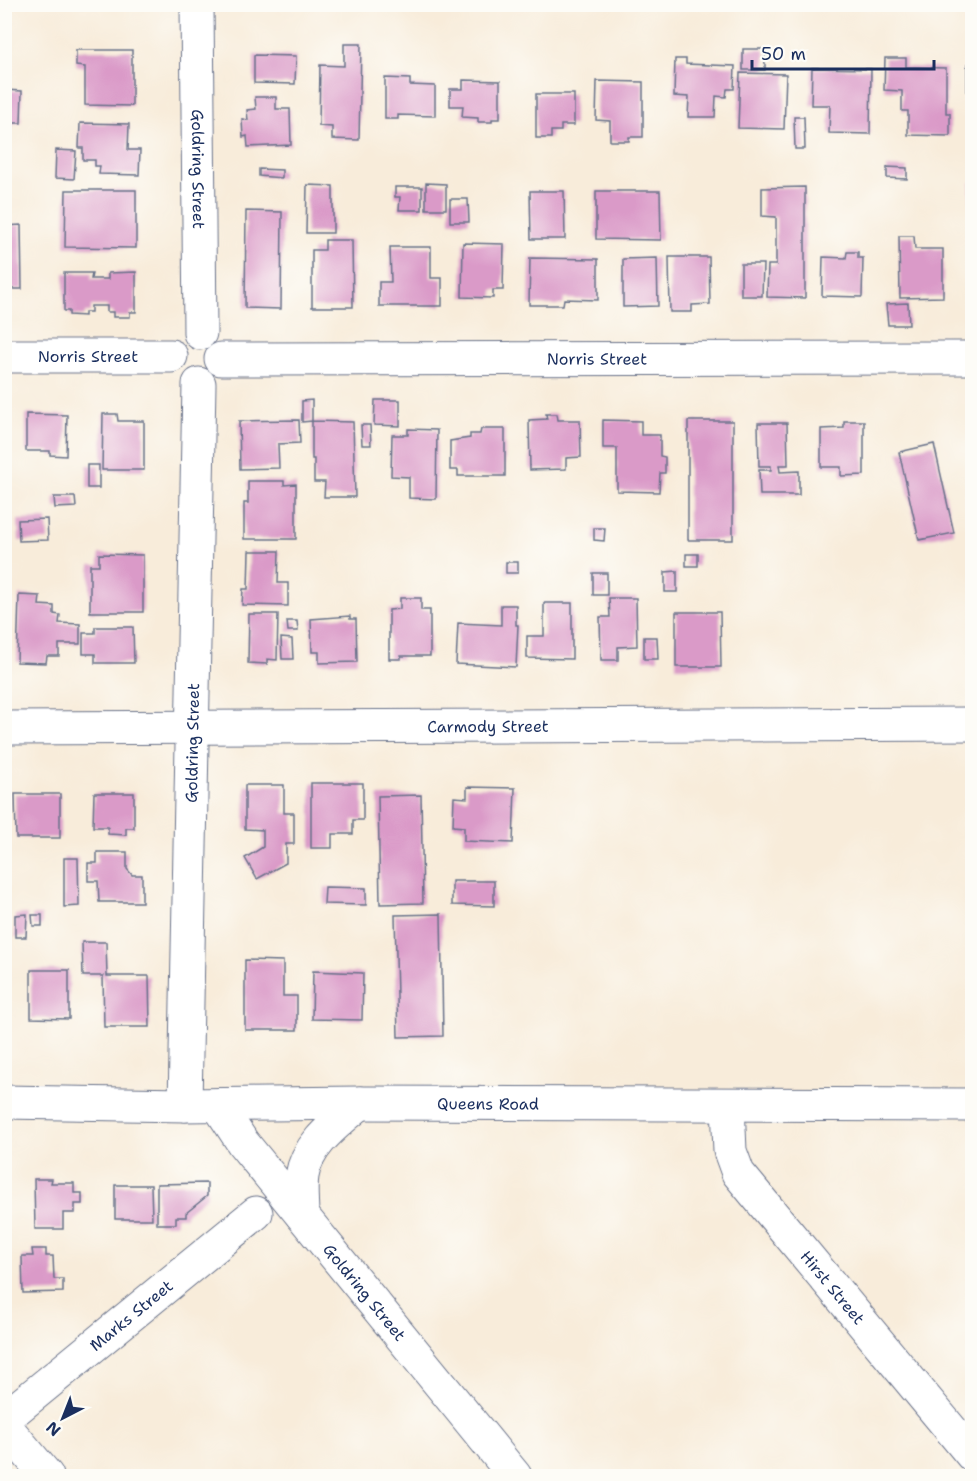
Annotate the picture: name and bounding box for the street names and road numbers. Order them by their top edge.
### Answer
street label: Goldring Street [187,109,209,229]
street label: Norris Street [38,346,138,367]
street label: Norris Street [547,348,647,370]
street label: Goldring Street [181,683,204,803]
street label: Carmody Street [427,716,549,737]
street label: Queens Road [437,1093,539,1115]
street label: Goldring Street [318,1239,410,1345]
street label: Hirst Street [796,1246,869,1329]
street label: Marks Street [85,1275,177,1356]

